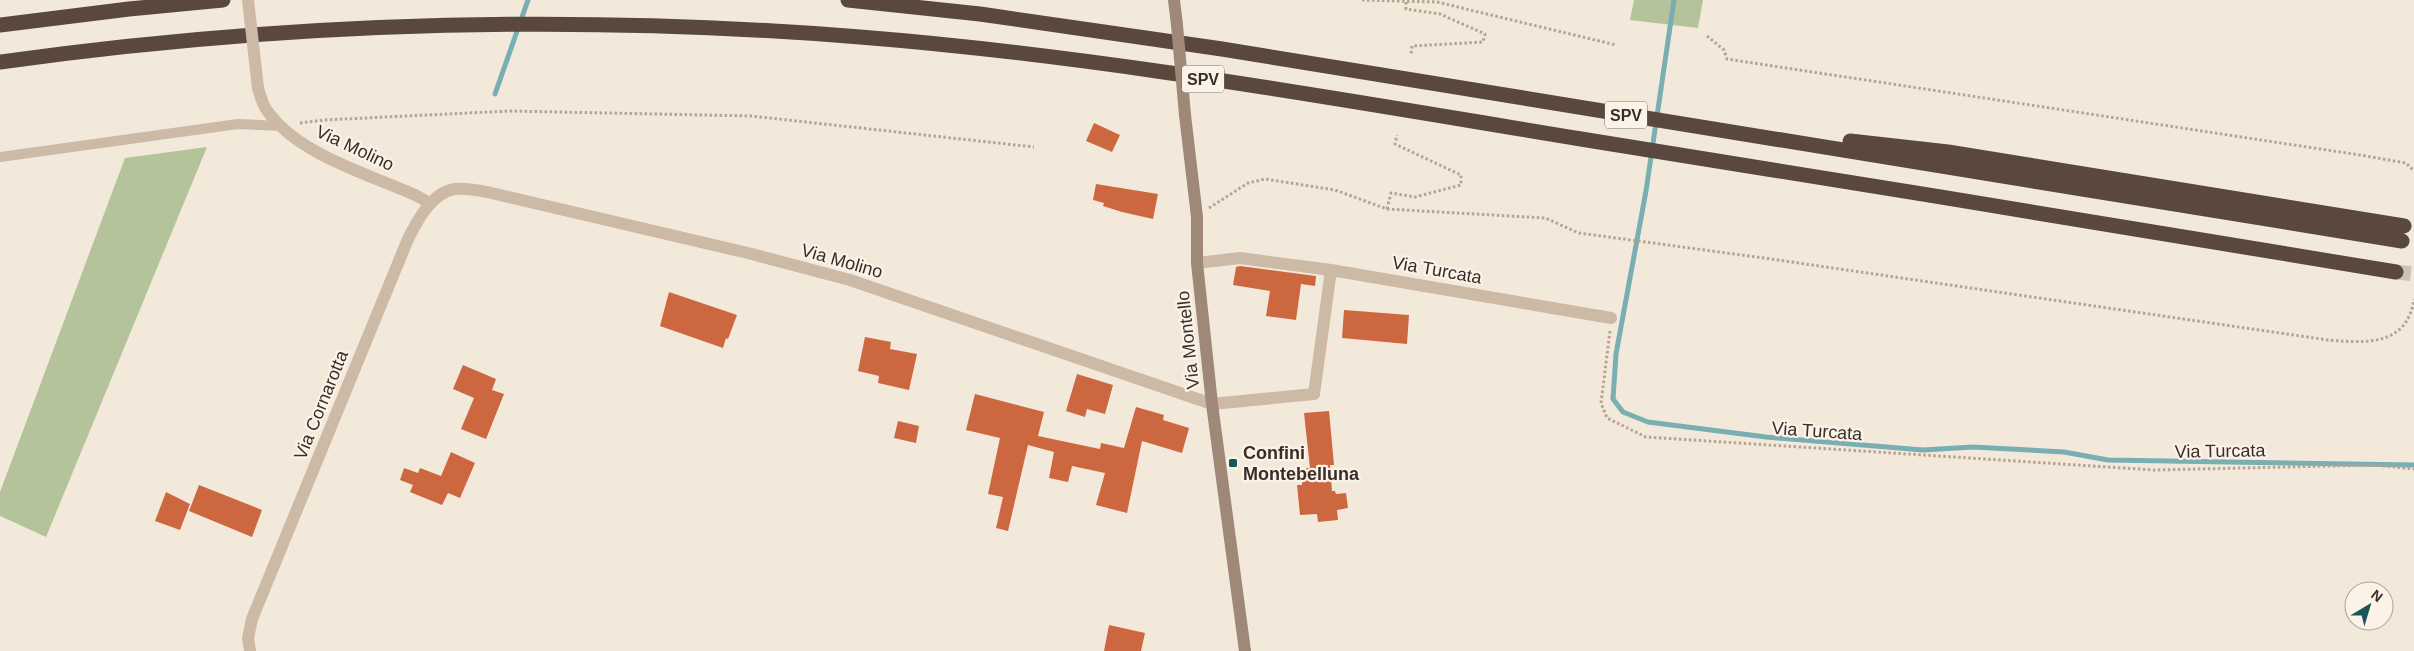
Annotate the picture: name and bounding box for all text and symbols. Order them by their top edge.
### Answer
road number: SPV [1182,66,1224,92]
road number: SPV [1605,102,1647,128]
street label: Via Molino [313,121,397,175]
street label: Via Molino [799,240,885,282]
street label: Via Turcata [1391,252,1484,288]
street label: Via Montello [1173,290,1203,390]
street label: Via Cornarotta [290,347,352,462]
street label: Via Turcata [1771,418,1864,444]
street label: Via Turcata [2174,440,2267,462]
place label: Confini Montebelluna [1243,443,1360,484]
marker: Confini Montebelluna [1227,457,1239,469]
north arrow [2344,581,2394,631]
text: N [2368,586,2386,605]

